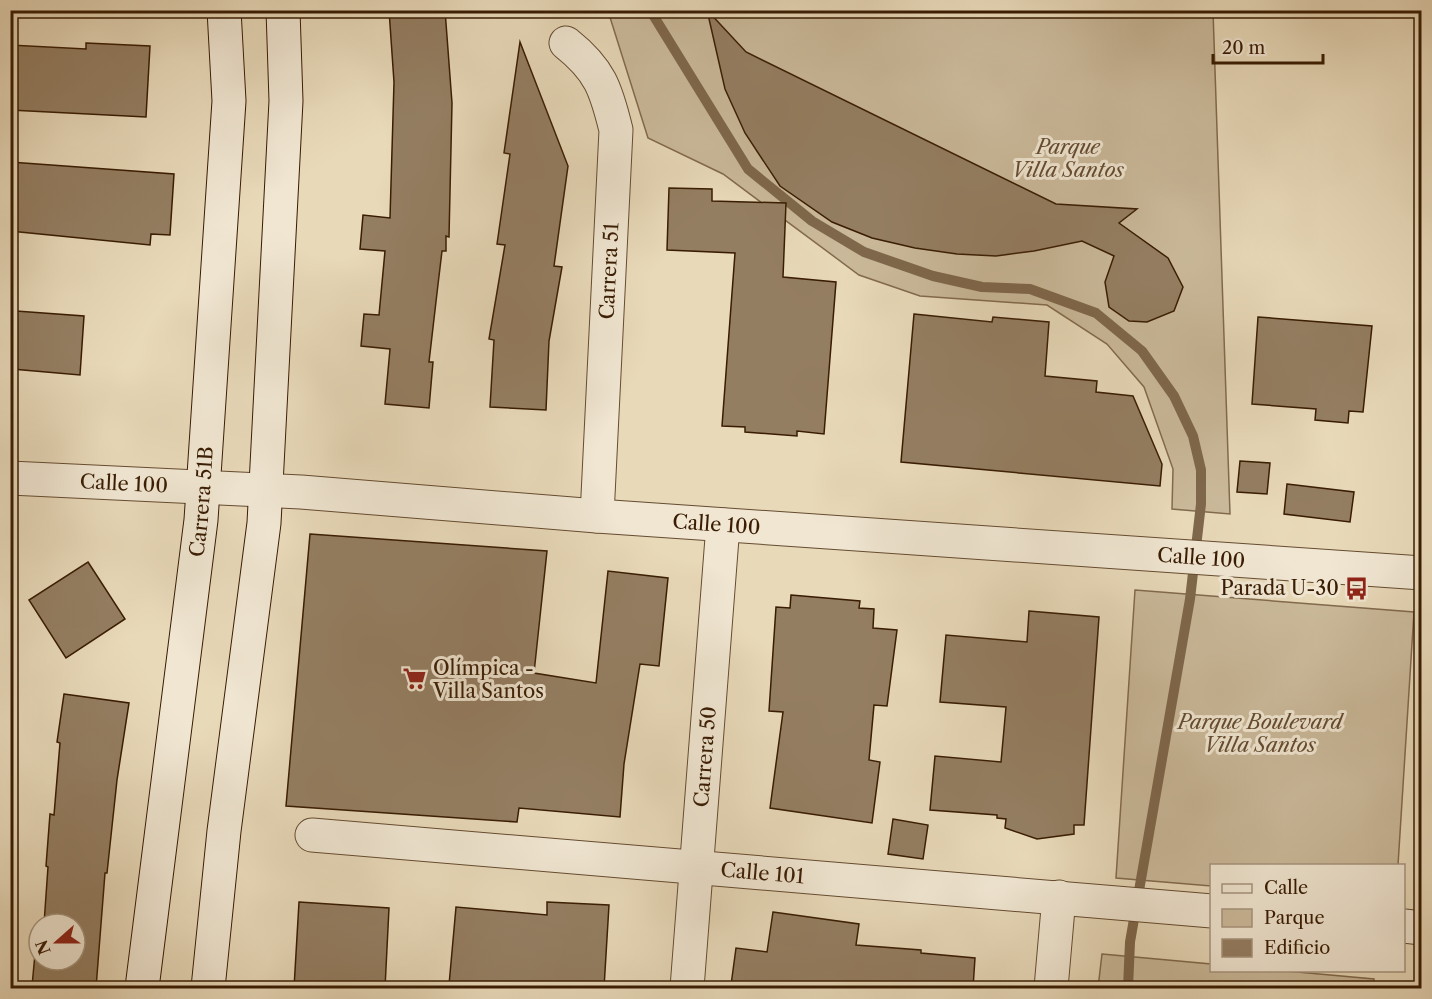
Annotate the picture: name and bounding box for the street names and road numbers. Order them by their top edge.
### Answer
street label: Carrera 51 [594,221,624,320]
street label: Carrera 51B [184,446,218,558]
street label: Calle 100 [79,469,169,498]
street label: Calle 100 [672,509,761,539]
street label: Calle 100 [1156,543,1246,573]
street label: Carrera 50 [689,705,721,808]
street label: Calle 101 [720,858,806,889]

